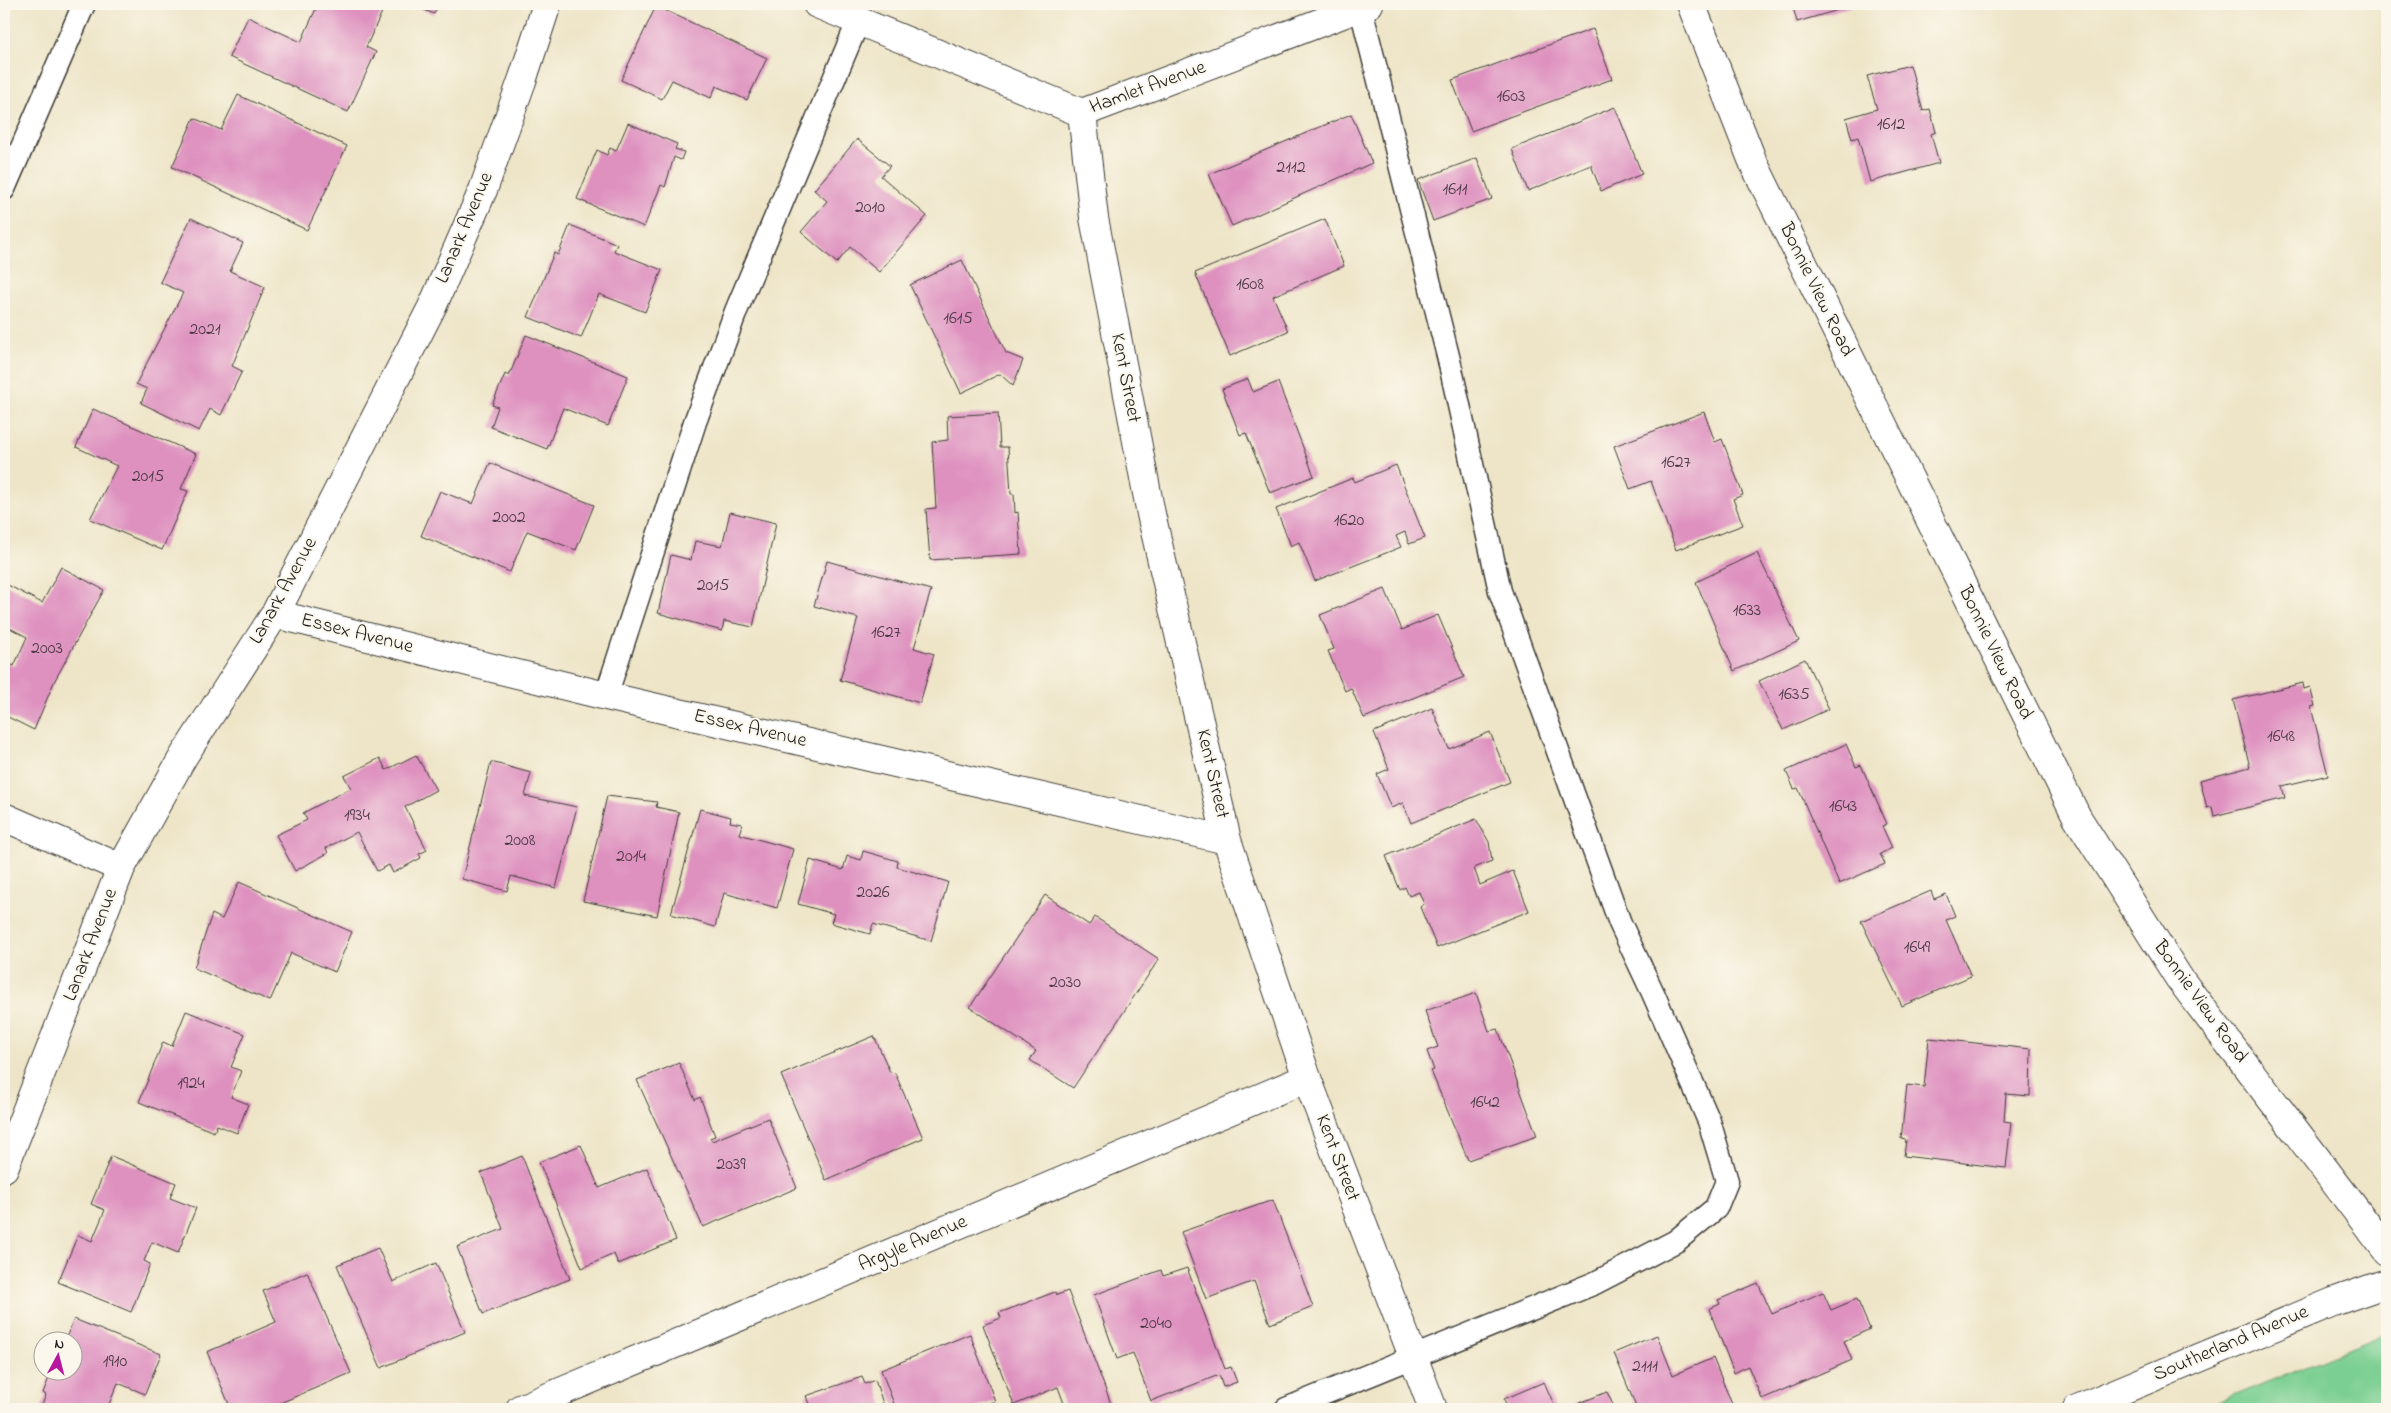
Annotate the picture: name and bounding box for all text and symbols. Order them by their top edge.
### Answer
street label: Hamlet Avenue [1086,54,1210,122]
house number: 1603 [1497,84,1525,110]
house number: 1612 [1877,112,1905,138]
house number: 2112 [1276,155,1306,181]
street label: Lanark Avenue [428,168,502,288]
house number: 1611 [1442,177,1468,203]
house number: 2010 [855,195,885,221]
street label: Bonnie View Road [1771,217,1861,362]
house number: 1608 [1236,272,1264,298]
house number: 1615 [943,306,973,332]
house number: 2021 [189,317,221,343]
street label: Kent Street [1102,331,1148,426]
house number: 1627 [1661,450,1692,476]
house number: 2015 [132,464,164,490]
house number: 2002 [492,505,526,531]
house number: 1620 [1334,508,1364,534]
street label: Lanark Avenue [243,532,325,650]
house number: 2015 [697,573,729,599]
street label: Bonnie View Road [1950,580,2040,725]
house number: 1633 [1733,598,1761,624]
street label: Essex Avenue [298,606,416,662]
house number: 1627 [871,620,902,646]
house number: 2003 [31,636,63,662]
house number: 1635 [1778,682,1810,708]
street label: Essex Avenue [691,702,809,756]
house number: 1648 [2267,724,2295,750]
street label: Kent Street [1188,727,1236,822]
house number: 1643 [1829,794,1857,820]
house number: 1934 [344,803,371,829]
house number: 2008 [504,828,536,854]
house number: 2014 [616,844,647,870]
house number: 2026 [856,880,890,906]
street label: Lanark Avenue [56,884,126,1006]
street label: Bonnie View Road [2145,934,2255,1069]
house number: 1649 [1904,935,1931,961]
house number: 2030 [1049,970,1081,996]
house number: 1924 [177,1071,205,1097]
house number: 1642 [1470,1090,1500,1116]
street label: Kent Street [1307,1110,1367,1206]
house number: 2039 [716,1152,746,1178]
street label: Argyle Avenue [854,1208,972,1281]
street label: Southerland Avenue [2149,1298,2313,1390]
house number: 2040 [1140,1311,1172,1337]
north arrow [32,1330,82,1380]
text: N [53,1334,65,1356]
house number: 1910 [103,1349,128,1375]
house number: 2111 [1632,1354,1658,1380]

